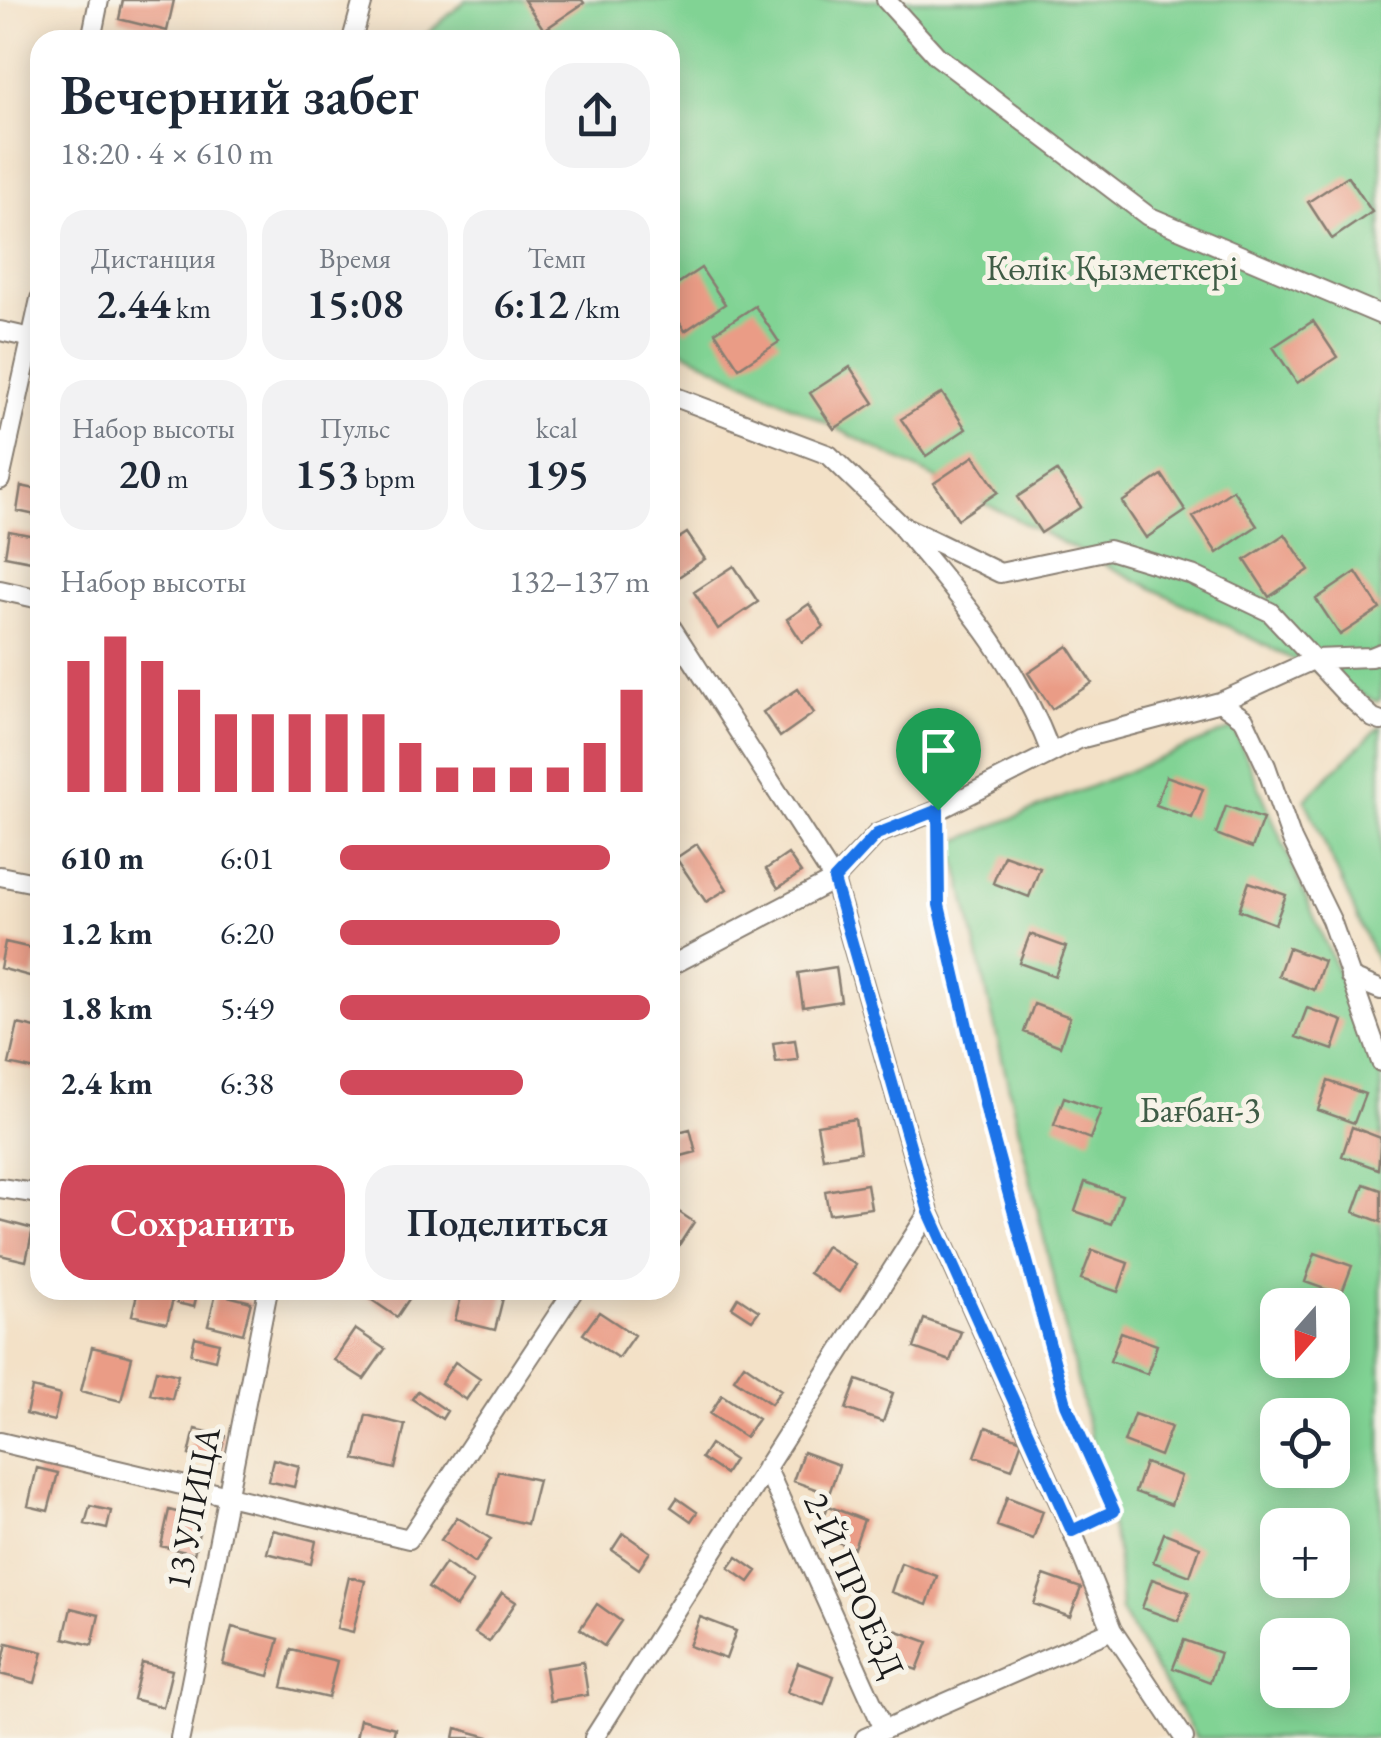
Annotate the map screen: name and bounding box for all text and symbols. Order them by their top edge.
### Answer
text: Вечерний забег [60,59,419,130]
button: share [545,63,650,168]
text: 18:20 · 4 × 610 m [60,132,273,174]
text: Дистанция [91,240,216,276]
text: Время [319,240,391,276]
text: Темп [528,240,586,276]
park label: Көлік Қызметкері [986,245,1238,291]
text: 2.44 [96,276,170,331]
text: 15:08 [306,276,404,331]
text: 6:12 [493,276,569,331]
text: km [170,290,211,326]
text: /km [569,290,621,326]
text: Набор высоты [72,410,235,446]
text: Пульс [320,410,390,446]
text: kcal [536,410,578,446]
text: 20 [118,446,161,501]
text: 153 [295,446,359,501]
text: 195 [524,446,589,501]
text: m [161,460,189,496]
text: bpm [359,460,415,496]
text: Набор высоты [60,560,246,602]
text: 132–137 m [509,560,650,602]
pin [896,708,981,811]
icon: arrive [911,723,966,778]
text: 610 m [60,837,144,879]
text: 6:01 [220,837,274,879]
text: 1.2 km [60,912,153,954]
text: 6:20 [220,912,274,954]
text: 1.8 km [60,987,153,1029]
text: 5:49 [220,987,274,1029]
text: 2.4 km [60,1062,153,1104]
text: 6:38 [220,1062,274,1104]
park label: Бағбан-3 [1139,1087,1261,1132]
button: Сохранить [60,1165,345,1280]
button: Поделиться [365,1165,650,1280]
north arrow [1260,1288,1350,1378]
map controls [1260,1288,1350,1708]
button: locate [1260,1398,1350,1488]
street label: 13 УЛИЦА [154,1422,230,1593]
street label: 2-Й ПРОЕЗД [794,1485,916,1685]
button: + [1260,1508,1350,1598]
button: − [1260,1618,1350,1708]

